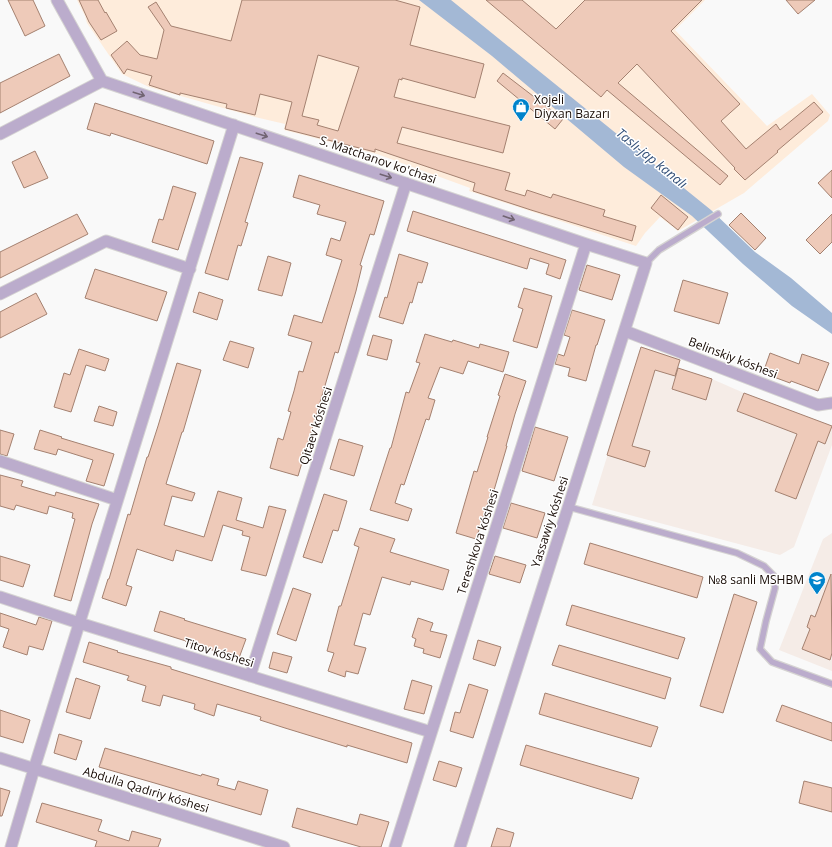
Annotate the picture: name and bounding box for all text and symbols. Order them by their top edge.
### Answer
one-way arrow [133,90,145,98]
place label: Xojeli Diyxan Bazarı [534,91,610,122]
shop icon: Xojeli Diyxan Bazarı [511,97,531,122]
water label: Taslı-jap kanalı [613,124,691,192]
one-way arrow [256,132,269,139]
street label: S. Matchanov ko'chasi [317,132,439,188]
one-way arrow [379,173,392,180]
one-way arrow [502,214,514,222]
street label: Belinskiy kóshesi [686,333,780,382]
street label: Qitaev kóshesi [295,385,336,467]
street label: Yassawiy kóshesi [527,474,572,570]
street label: Tereshkova kóshesi [453,487,503,597]
school or university icon: №8 sanli MSHBM [807,570,827,595]
place label: №8 sanli MSHBM [708,571,804,588]
street label: Titov kóshesi [182,634,256,671]
street label: Abdulla Qadıriy kóshesi [81,762,211,817]

